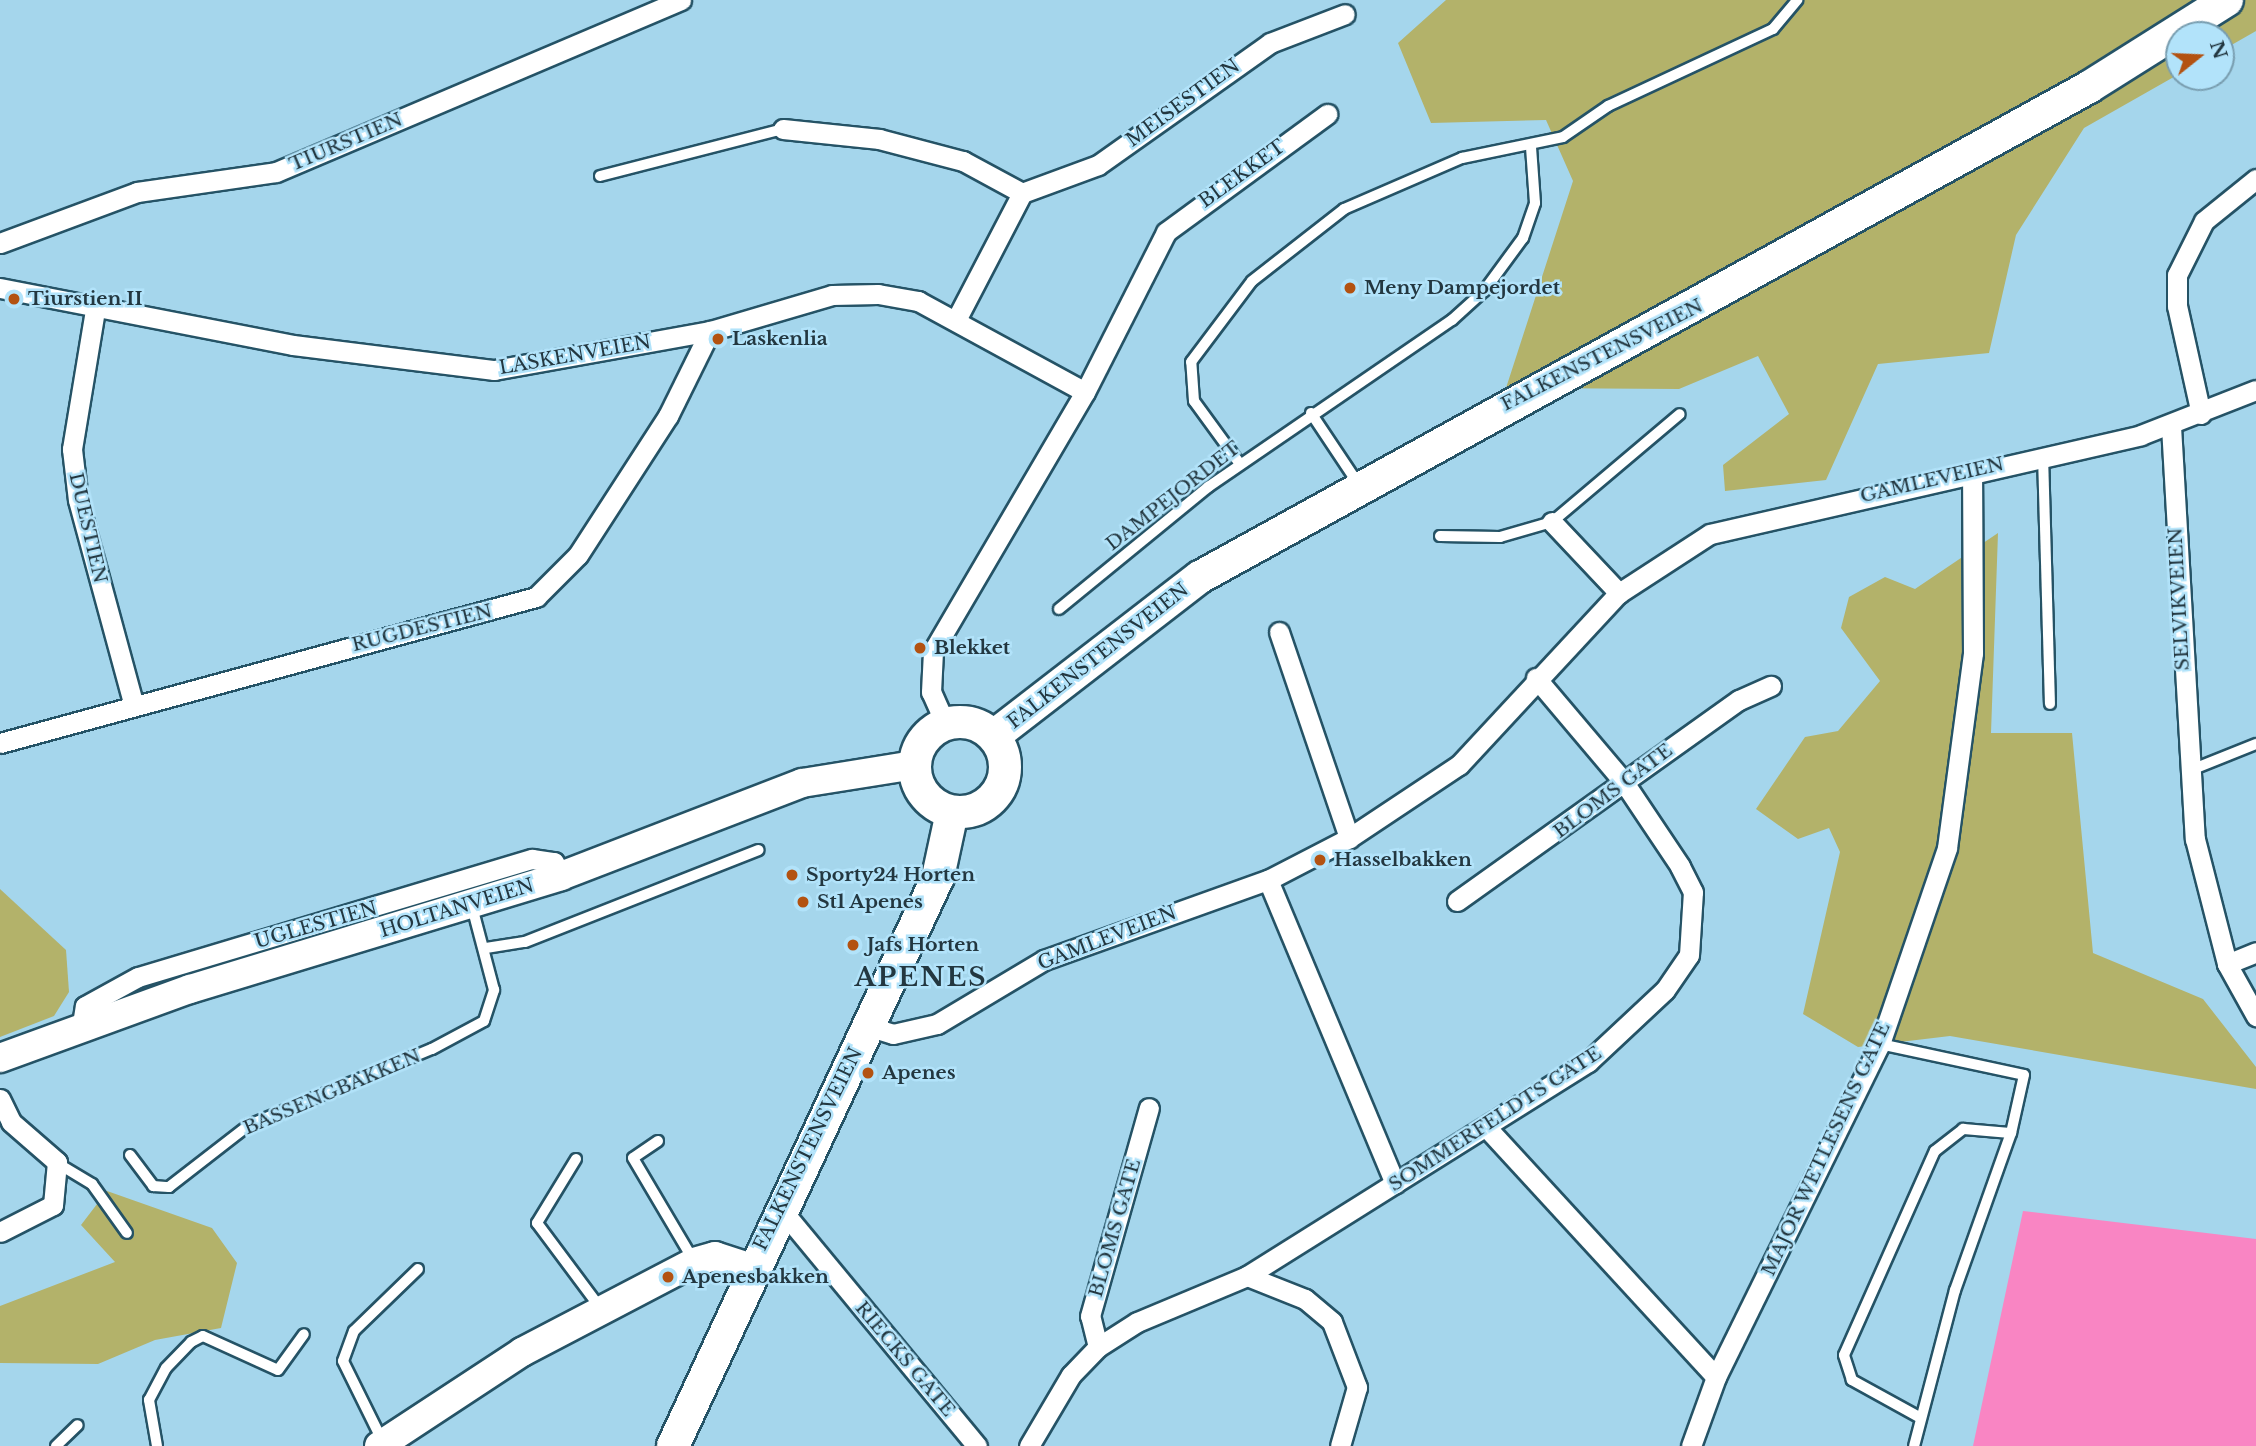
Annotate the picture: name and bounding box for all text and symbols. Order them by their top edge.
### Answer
north arrow [2165,21,2235,91]
text: N [2205,38,2232,62]
street label: MEISESTIEN [1122,54,1244,152]
street label: TIURSTIEN [286,108,406,176]
street label: BLEKKET [1195,135,1289,213]
place label: Meny Dampejordet [1364,277,1560,299]
marker: Meny Dampejordet [1342,280,1358,296]
place label: Tiurstien II [28,288,143,310]
marker: Tiurstien II [6,291,22,307]
street label: FALKENSTENSVEIEN [1497,294,1707,416]
place label: Laskenlia [732,328,828,350]
street label: LASKENVEIEN [497,330,653,380]
marker: Laskenlia [710,331,726,347]
street label: DAMPEJORDET [1101,437,1245,555]
street label: GAMLEVEIEN [1858,452,2006,508]
street label: DUESTIEN [64,470,112,586]
street label: SELVIKVEIEN [2164,527,2194,671]
street label: FALKENSTENSVEIEN [1003,578,1193,734]
street label: RUGDESTIEN [349,600,495,656]
place label: Blekket [934,637,1010,659]
marker: Blekket [912,640,928,656]
street label: BLOMS GATE [1549,739,1677,843]
place label: Hasselbakken [1334,849,1472,871]
marker: Hasselbakken [1312,852,1328,868]
place label: Sporty24 Horten [806,864,975,886]
marker: Sporty24 Horten [784,867,800,883]
street label: HOLTANVEIEN [377,874,537,942]
place label: St1 Apenes [817,891,924,913]
marker: St1 Apenes [795,894,811,910]
street label: UGLESTIEN [252,897,380,953]
street label: GAMLEVEIEN [1034,901,1180,975]
place label: Jafs Horten [867,934,979,956]
marker: Jafs Horten [845,937,861,953]
district label: APENES [855,962,987,994]
street label: MAJOR WETLESENS GATE [1757,1018,1895,1280]
street label: SOMMERFELDTS GATE [1385,1042,1605,1196]
street label: BASSENGBAKKEN [240,1044,424,1140]
street label: FALKENSTENSVEIEN [749,1044,867,1254]
place label: Apenes [882,1062,956,1084]
marker: Apenes [860,1065,876,1081]
street label: BLOMS GATE [1084,1156,1146,1300]
place label: Apenesbakken [682,1266,829,1288]
marker: Apenesbakken [660,1269,676,1285]
street label: RIECKS GATE [850,1297,960,1421]

